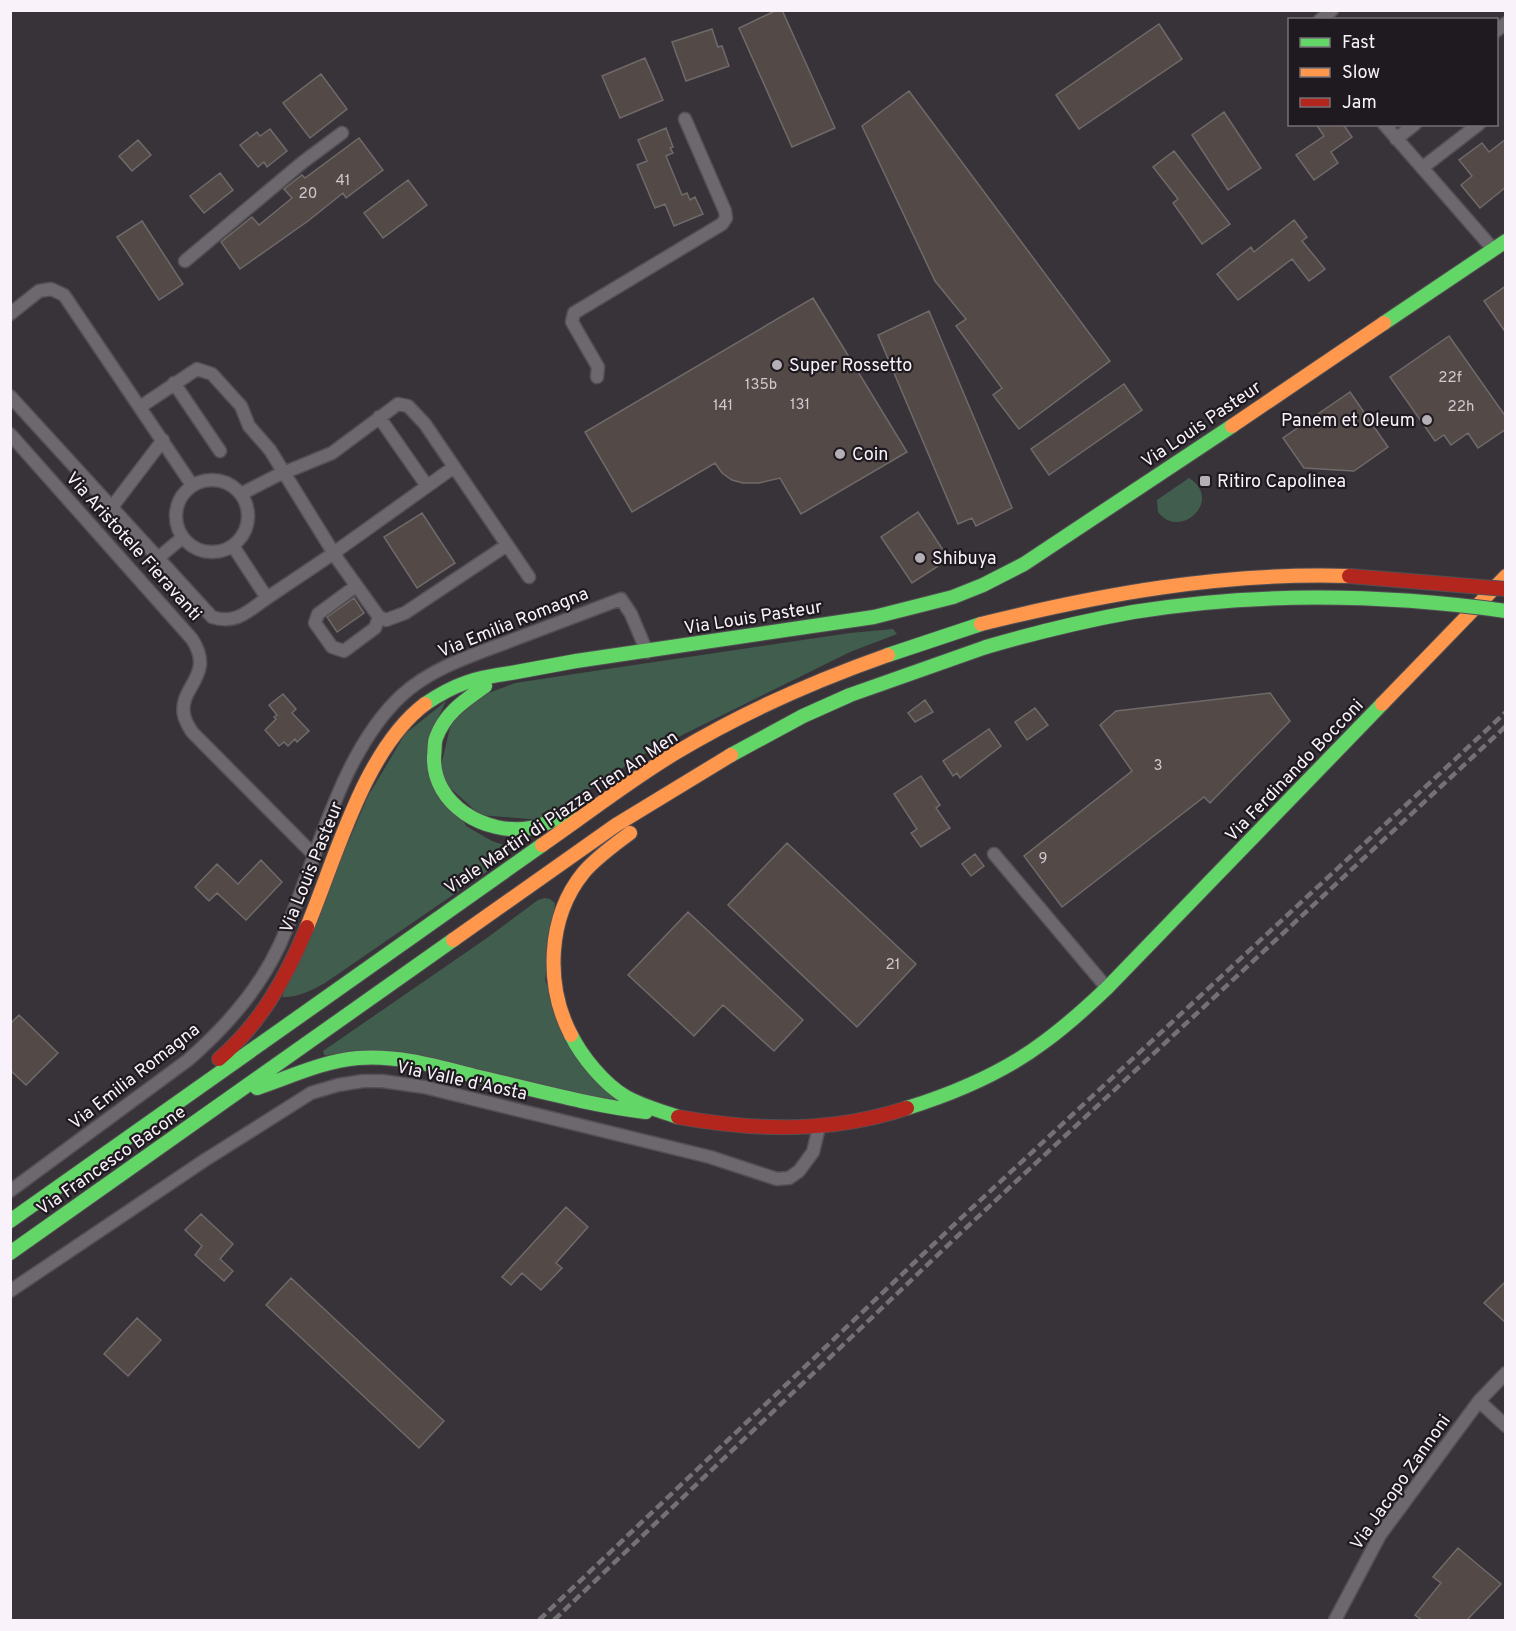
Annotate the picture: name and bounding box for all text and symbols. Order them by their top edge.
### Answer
legend [1288,18,1498,126]
text: Fast [1342,32,1375,55]
text: Slow [1342,62,1380,85]
text: Jam [1342,92,1377,115]
house number: 41 [336,172,350,191]
house number: 20 [299,185,317,204]
place label: Super Rossetto [789,355,912,378]
marker: Super Rossetto [770,358,784,372]
house number: 22f [1438,369,1462,388]
house number: 135b [745,376,777,395]
street label: Via Louis Pasteur [1137,377,1266,474]
house number: 131 [790,396,810,415]
house number: 141 [713,397,733,416]
house number: 22h [1448,398,1474,417]
place label: Panem et Oleum [1281,410,1415,433]
marker: Panem et Oleum [1420,413,1434,427]
place label: Coin [852,444,889,467]
marker: Coin [833,447,847,461]
street label: Via Aristotele Fieravanti [60,468,206,626]
place label: Ritiro Capolinea [1217,471,1346,494]
marker: Ritiro Capolinea [1198,474,1212,488]
place label: Shibuya [932,548,997,571]
marker: Shibuya [913,551,927,565]
street label: Via Emilia Romagna [435,583,592,664]
street label: Via Louis Pasteur [682,596,824,641]
street label: Via Ferdinando Bocconi [1221,695,1369,847]
street label: Viale Martiri di Piazza Tien An Men [441,726,683,900]
house number: 3 [1153,757,1163,776]
street label: Via Louis Pasteur [276,798,349,937]
house number: 9 [1039,850,1047,869]
house number: 21 [886,956,900,975]
street label: Via Emilia Romagna [65,1019,205,1136]
street label: Via Valle d'Aosta [394,1056,529,1107]
street label: Via Francesco Bacone [33,1101,191,1221]
street label: Via Jacopo Zannoni [1346,1411,1457,1555]

